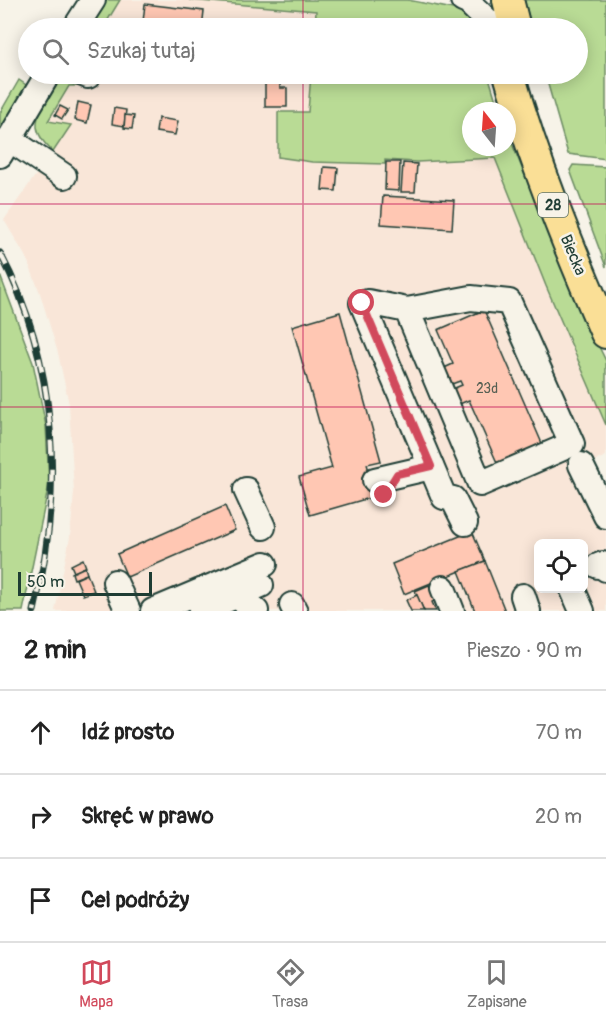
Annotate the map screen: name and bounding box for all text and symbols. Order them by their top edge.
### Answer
search box [18,18,588,84]
icon: search [39,35,72,68]
text: Szukaj tutaj [87,37,196,65]
north arrow [462,102,516,156]
road number: 28 [538,193,568,217]
street label: Biecka [556,232,590,278]
route start [348,289,374,315]
house number: 23d [476,380,498,397]
route end [370,481,396,507]
map controls [534,539,588,593]
button: locate [534,539,588,593]
scale bar [18,569,152,596]
text: 50 m [27,572,64,592]
text: 2 min [24,634,86,666]
text: Pieszo · 90 m [466,638,582,663]
icon: ahead [24,716,57,749]
text: Idź prosto [81,718,174,746]
text: 70 m [536,720,582,745]
icon: right [24,800,57,833]
text: Skręć w prawo [81,802,214,830]
text: 20 m [535,804,582,829]
icon: arrive [24,884,57,917]
text: Cel podróży [81,886,189,914]
tab: Mapa [79,956,113,1012]
tab: Trasa [272,956,308,1012]
tab: Zapisane [467,956,527,1012]

